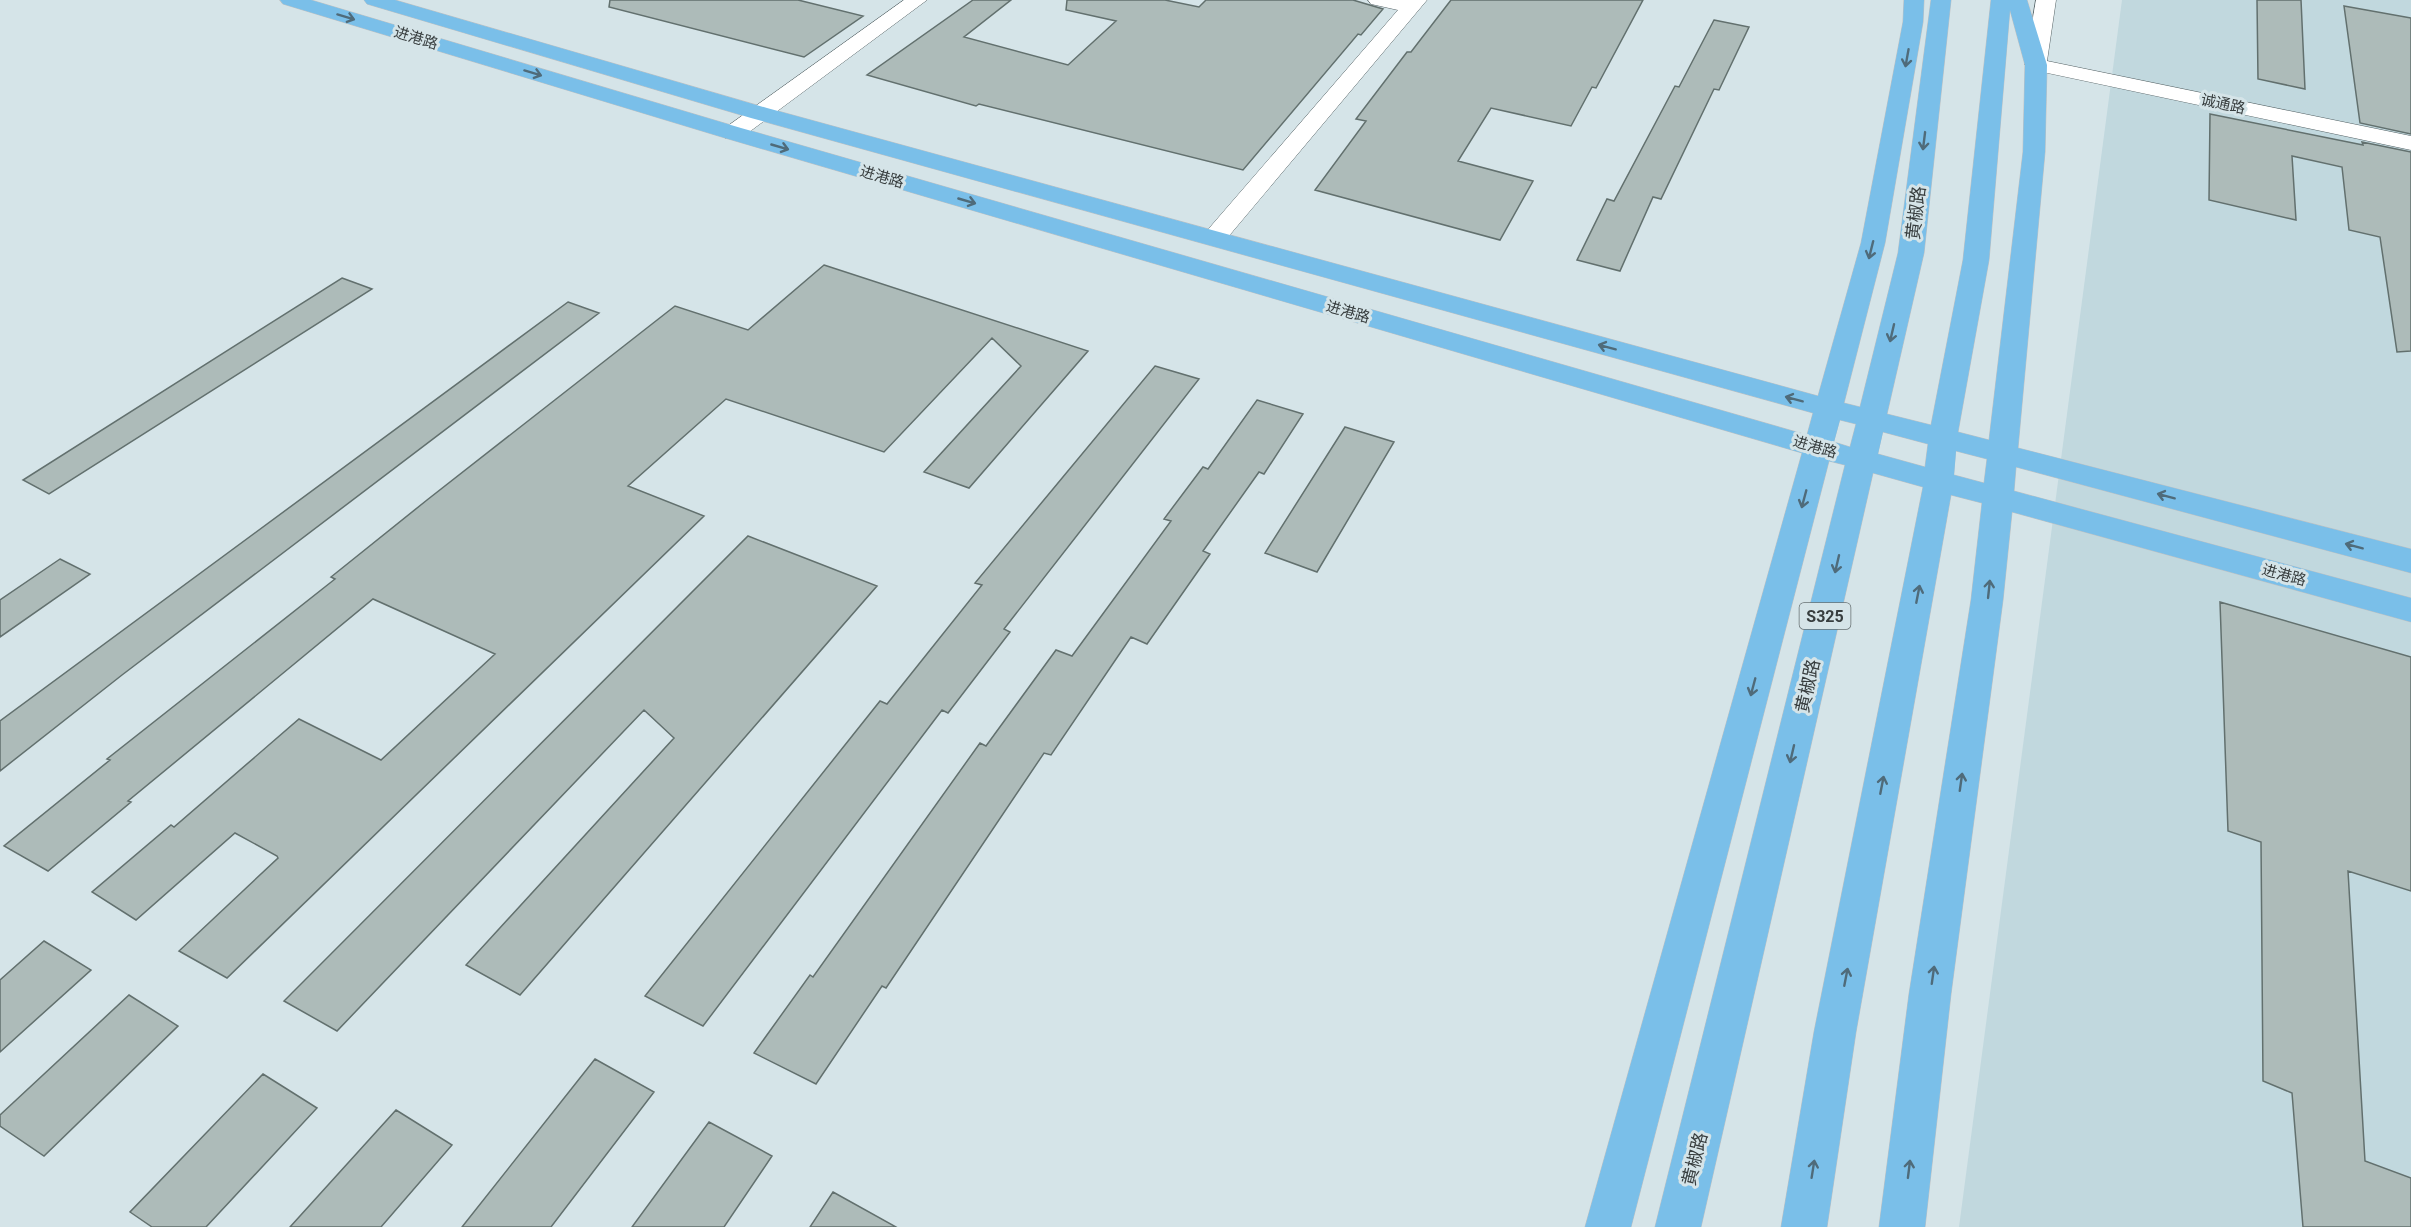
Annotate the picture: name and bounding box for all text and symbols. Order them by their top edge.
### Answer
one-way arrow [336,12,355,23]
street label: 进港路 [392,23,440,53]
one-way arrow [1901,48,1912,67]
one-way arrow [523,68,542,79]
street label: 诚通路 [2199,91,2247,117]
one-way arrow [1919,131,1930,151]
one-way arrow [770,142,789,153]
street label: 进港路 [858,162,906,192]
street label: 黄椒路 [1902,185,1929,241]
one-way arrow [957,196,976,207]
one-way arrow [1865,240,1877,259]
street label: 进港路 [1324,297,1372,327]
one-way arrow [1885,324,1897,343]
one-way arrow [1597,340,1616,352]
one-way arrow [1785,392,1804,404]
street label: 进港路 [1791,432,1839,462]
one-way arrow [1798,489,1810,508]
one-way arrow [2157,490,2176,501]
one-way arrow [2345,539,2364,551]
one-way arrow [1831,554,1842,573]
street label: 进港路 [2260,560,2308,590]
one-way arrow [1983,580,1994,600]
one-way arrow [1912,584,1923,604]
road number: S325 [1800,603,1850,629]
street label: 黄椒路 [1791,657,1824,715]
one-way arrow [1747,677,1759,696]
one-way arrow [1786,744,1797,763]
one-way arrow [1956,773,1967,793]
one-way arrow [1877,776,1888,796]
one-way arrow [1928,966,1939,986]
one-way arrow [1841,968,1852,987]
street label: 黄椒路 [1678,1130,1711,1188]
one-way arrow [1808,1160,1819,1180]
one-way arrow [1904,1160,1915,1179]

